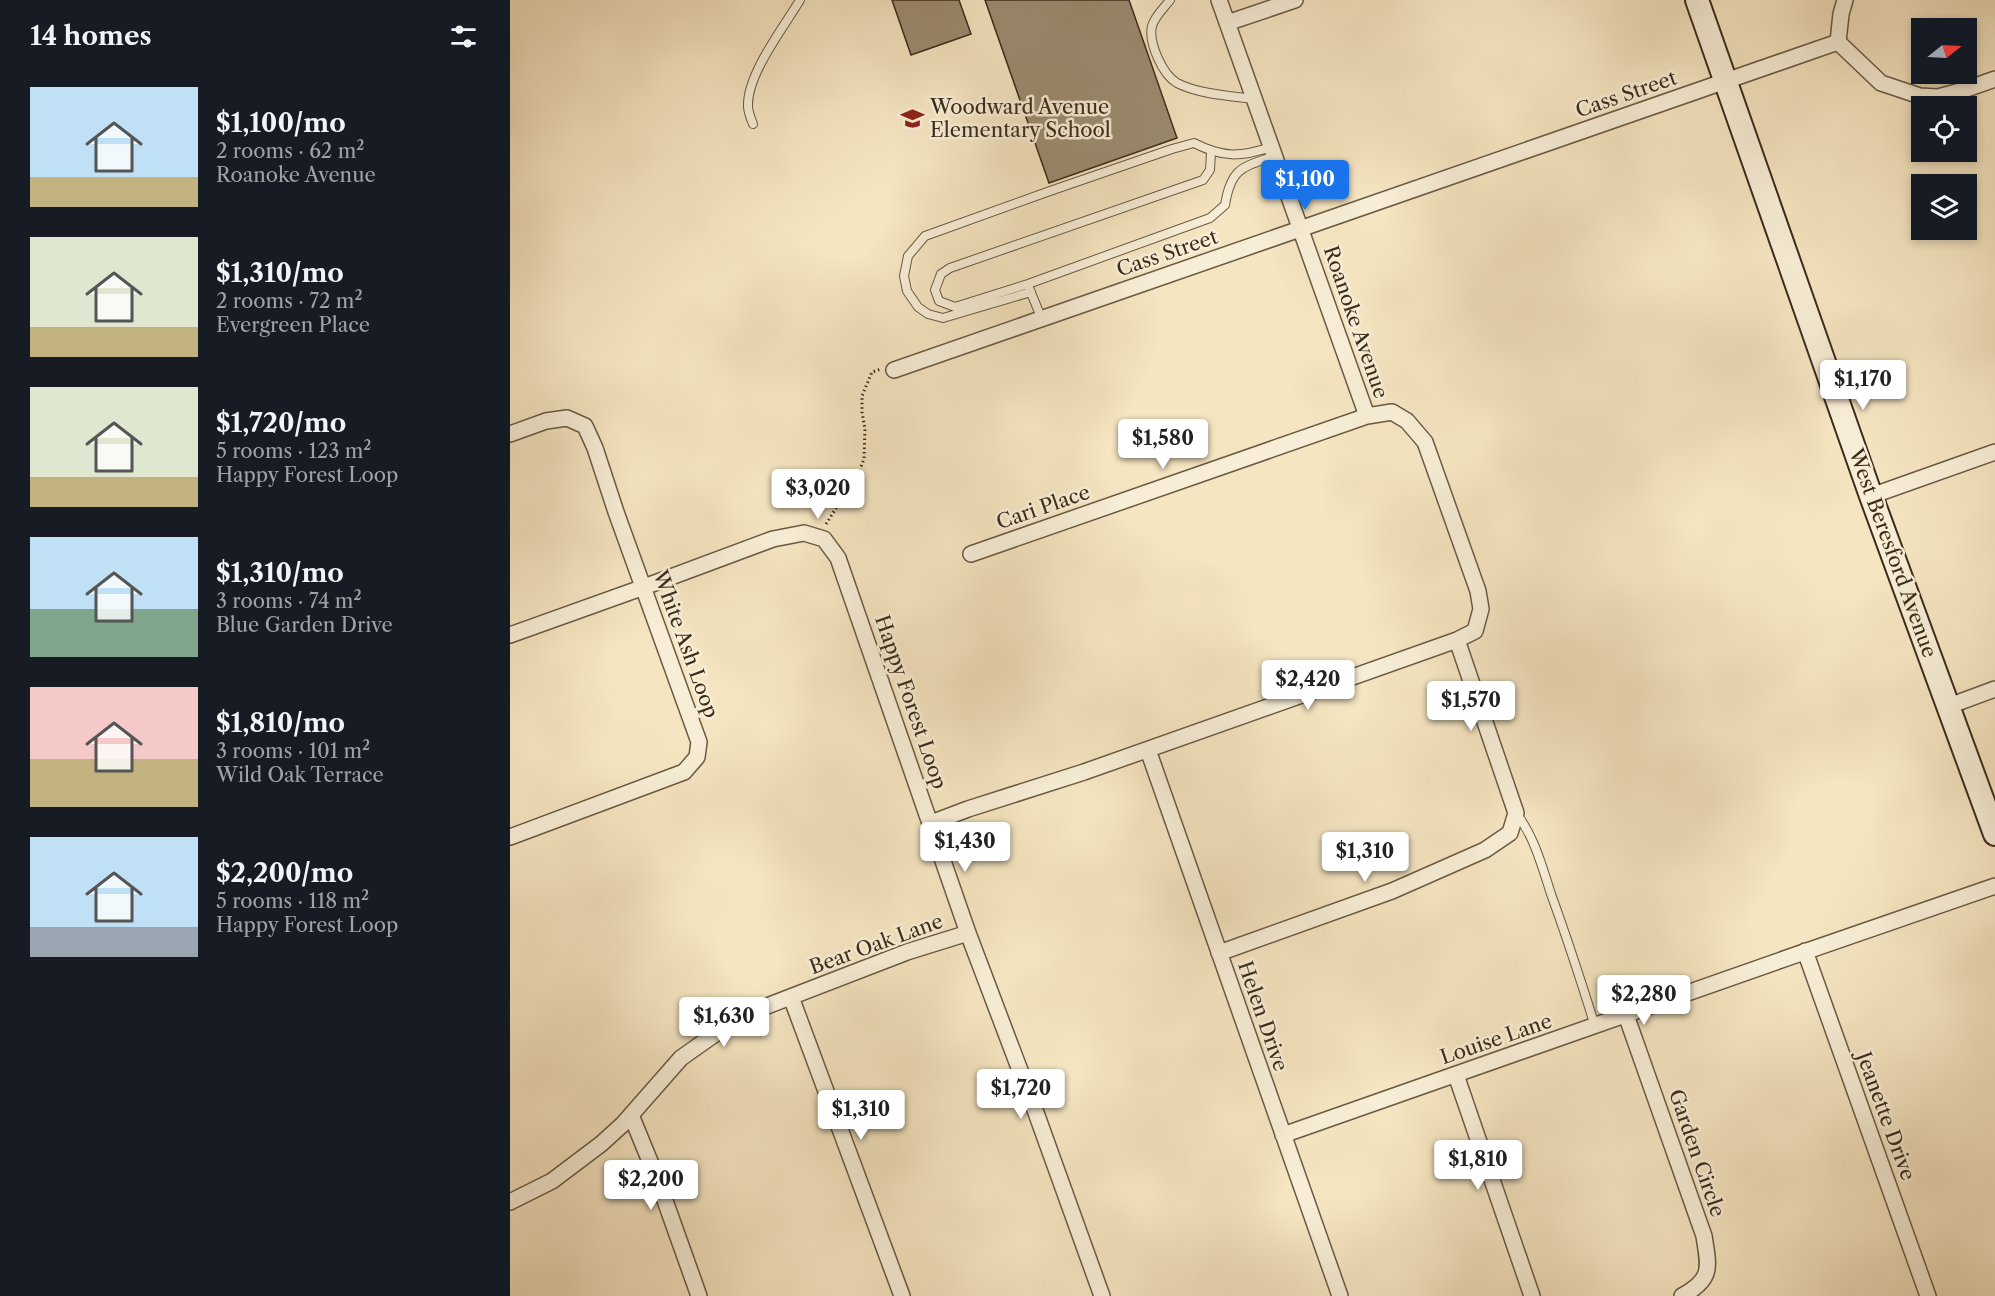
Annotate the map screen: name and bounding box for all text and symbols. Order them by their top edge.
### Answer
north arrow [1911,18,1977,84]
map controls [1911,18,1977,240]
text: 14 homes [30,20,152,52]
icon: filters [447,20,480,53]
street label: Cass Street [1572,65,1680,123]
place label: Woodward Avenue Elementary School [929,95,1111,142]
button: locate [1911,96,1977,162]
school or university icon: Woodward Avenue Elementary School [899,106,925,132]
text: $1,100/mo [216,107,346,139]
icon: home [78,111,150,183]
text: 2 rooms · 62 m² [216,139,364,163]
pin: $1,100 [1256,160,1354,211]
text: Roanoke Avenue [216,163,376,187]
text: $1,100 [1275,167,1335,191]
button: layers [1911,174,1977,240]
street label: Cass Street [1113,224,1221,282]
street label: Roanoke Avenue [1319,243,1393,401]
text: $1,310/mo [216,257,344,289]
icon: home [78,261,150,333]
text: 2 rooms · 72 m² [216,289,363,313]
text: Evergreen Place [216,313,370,337]
pin: $1,170 [1814,360,1912,411]
text: $1,170 [1834,367,1892,391]
text: $1,720/mo [216,407,346,439]
icon: home [78,411,150,483]
pin: $1,580 [1114,419,1212,470]
text: $1,580 [1132,426,1194,450]
text: 5 rooms · 123 m² [216,439,372,463]
street label: West Beresford Avenue [1844,444,1942,661]
text: Happy Forest Loop [216,463,398,487]
pin: $3,020 [769,469,867,520]
text: $3,020 [785,476,851,500]
street label: Cari Place [993,480,1093,534]
text: $1,310/mo [216,557,344,589]
icon: home [78,561,150,633]
street label: White Ash Loop [648,566,724,721]
text: 3 rooms · 74 m² [216,589,362,613]
street label: Happy Forest Loop [870,612,952,792]
text: Blue Garden Drive [216,613,393,637]
pin: $2,420 [1259,660,1357,711]
text: $2,420 [1276,667,1340,691]
pin: $1,570 [1422,681,1520,732]
text: $1,570 [1441,688,1501,712]
text: $1,810/mo [216,707,345,739]
icon: home [78,711,150,783]
text: 3 rooms · 101 m² [216,739,370,763]
text: Wild Oak Terrace [216,763,384,787]
pin: $1,430 [916,822,1014,873]
text: $1,430 [934,829,996,853]
pin: $1,310 [1316,832,1414,883]
text: $1,310 [1336,839,1394,863]
text: $2,200/mo [216,857,353,889]
icon: home [78,861,150,933]
text: 5 rooms · 118 m² [216,889,369,913]
street label: Bear Oak Lane [806,909,946,979]
text: Happy Forest Loop [216,913,398,937]
street label: Helen Drive [1233,958,1293,1074]
pin: $2,280 [1595,975,1693,1026]
text: $2,280 [1611,982,1677,1006]
pin: $1,630 [675,997,773,1048]
text: $1,630 [693,1004,755,1028]
street label: Louise Lane [1437,1009,1555,1069]
street label: Jeanette Drive [1851,1046,1920,1184]
pin: $1,720 [972,1069,1070,1120]
text: $1,720 [991,1076,1051,1100]
street label: Garden Circle [1664,1086,1730,1220]
pin: $1,310 [812,1090,910,1141]
text: $1,310 [832,1097,890,1121]
pin: $1,810 [1429,1140,1527,1191]
text: $1,810 [1448,1147,1508,1171]
pin: $2,200 [602,1160,700,1211]
text: $2,200 [618,1167,684,1191]

